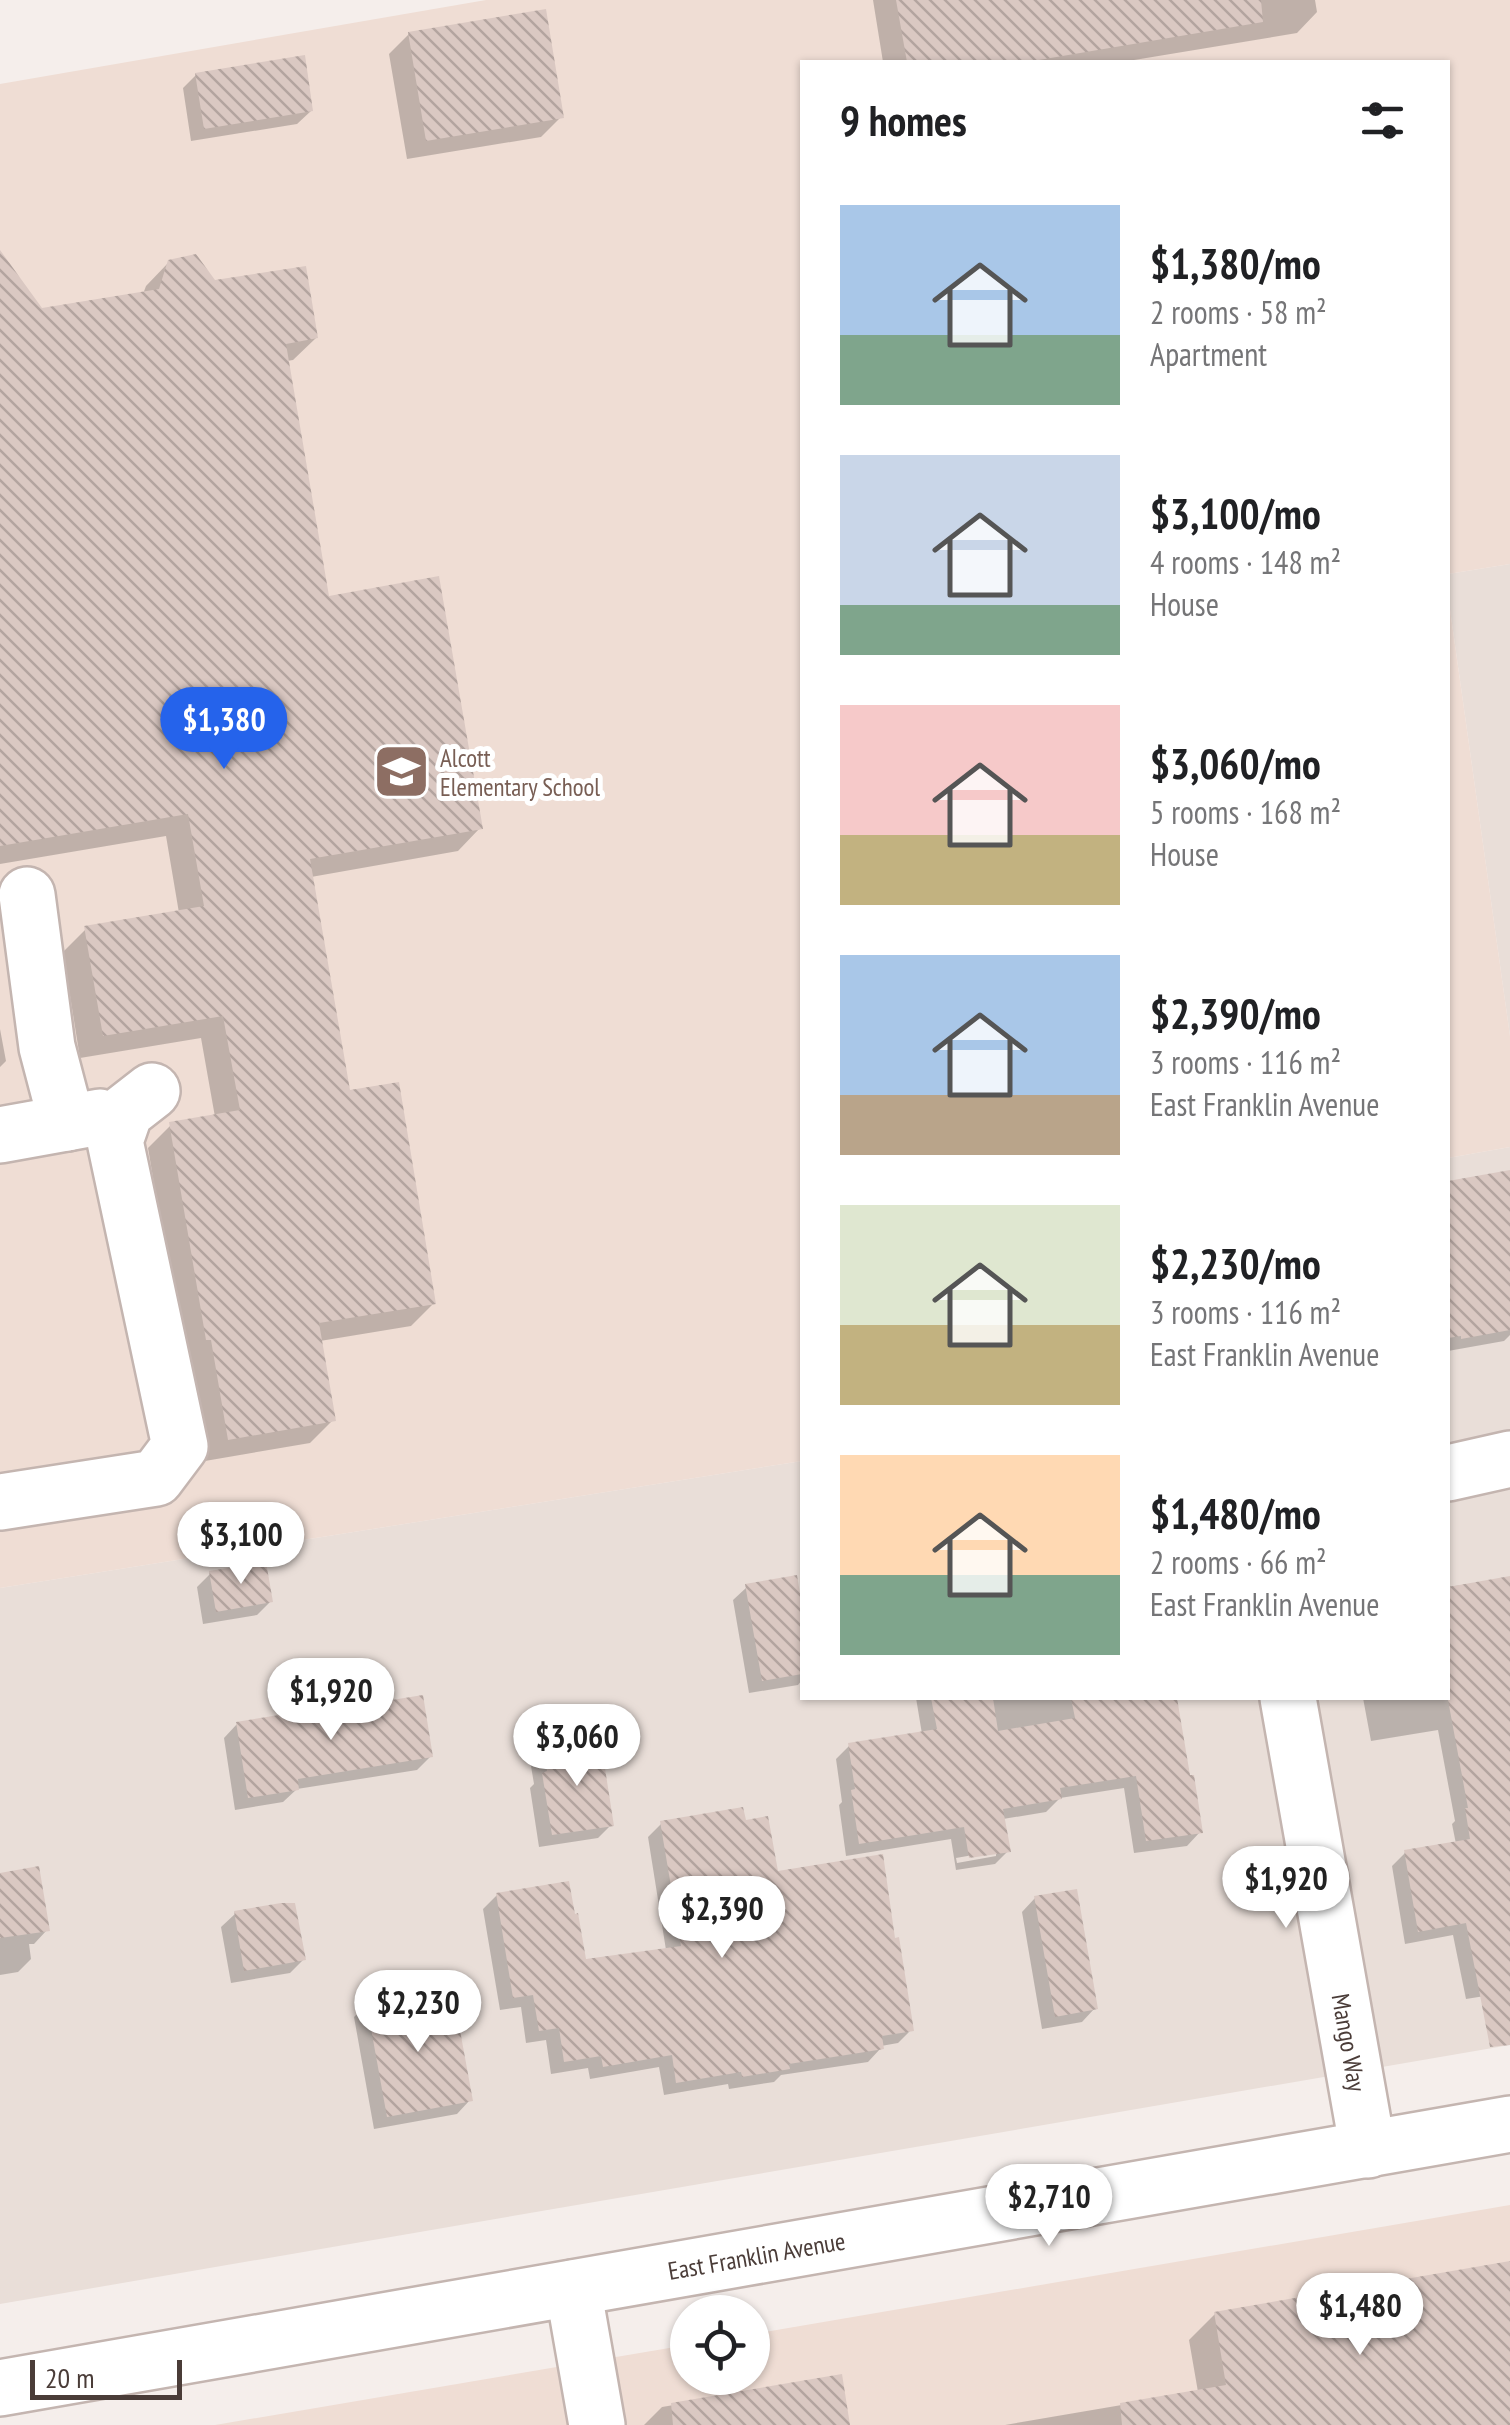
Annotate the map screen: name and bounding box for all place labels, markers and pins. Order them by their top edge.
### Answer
pin: $1,380 [143,687,305,772]
school or university icon: Alcott Elementary School [371,742,431,802]
place label: Alcott Elementary School [440,742,600,803]
pin: $3,100 [160,1502,322,1587]
pin: $1,920 [250,1658,412,1743]
pin: $3,060 [496,1704,658,1789]
pin: $1,920 [1205,1846,1367,1931]
pin: $2,390 [641,1876,803,1961]
pin: $2,230 [337,1970,499,2055]
pin: $2,710 [968,2164,1130,2249]
pin: $1,480 [1279,2273,1441,2358]

